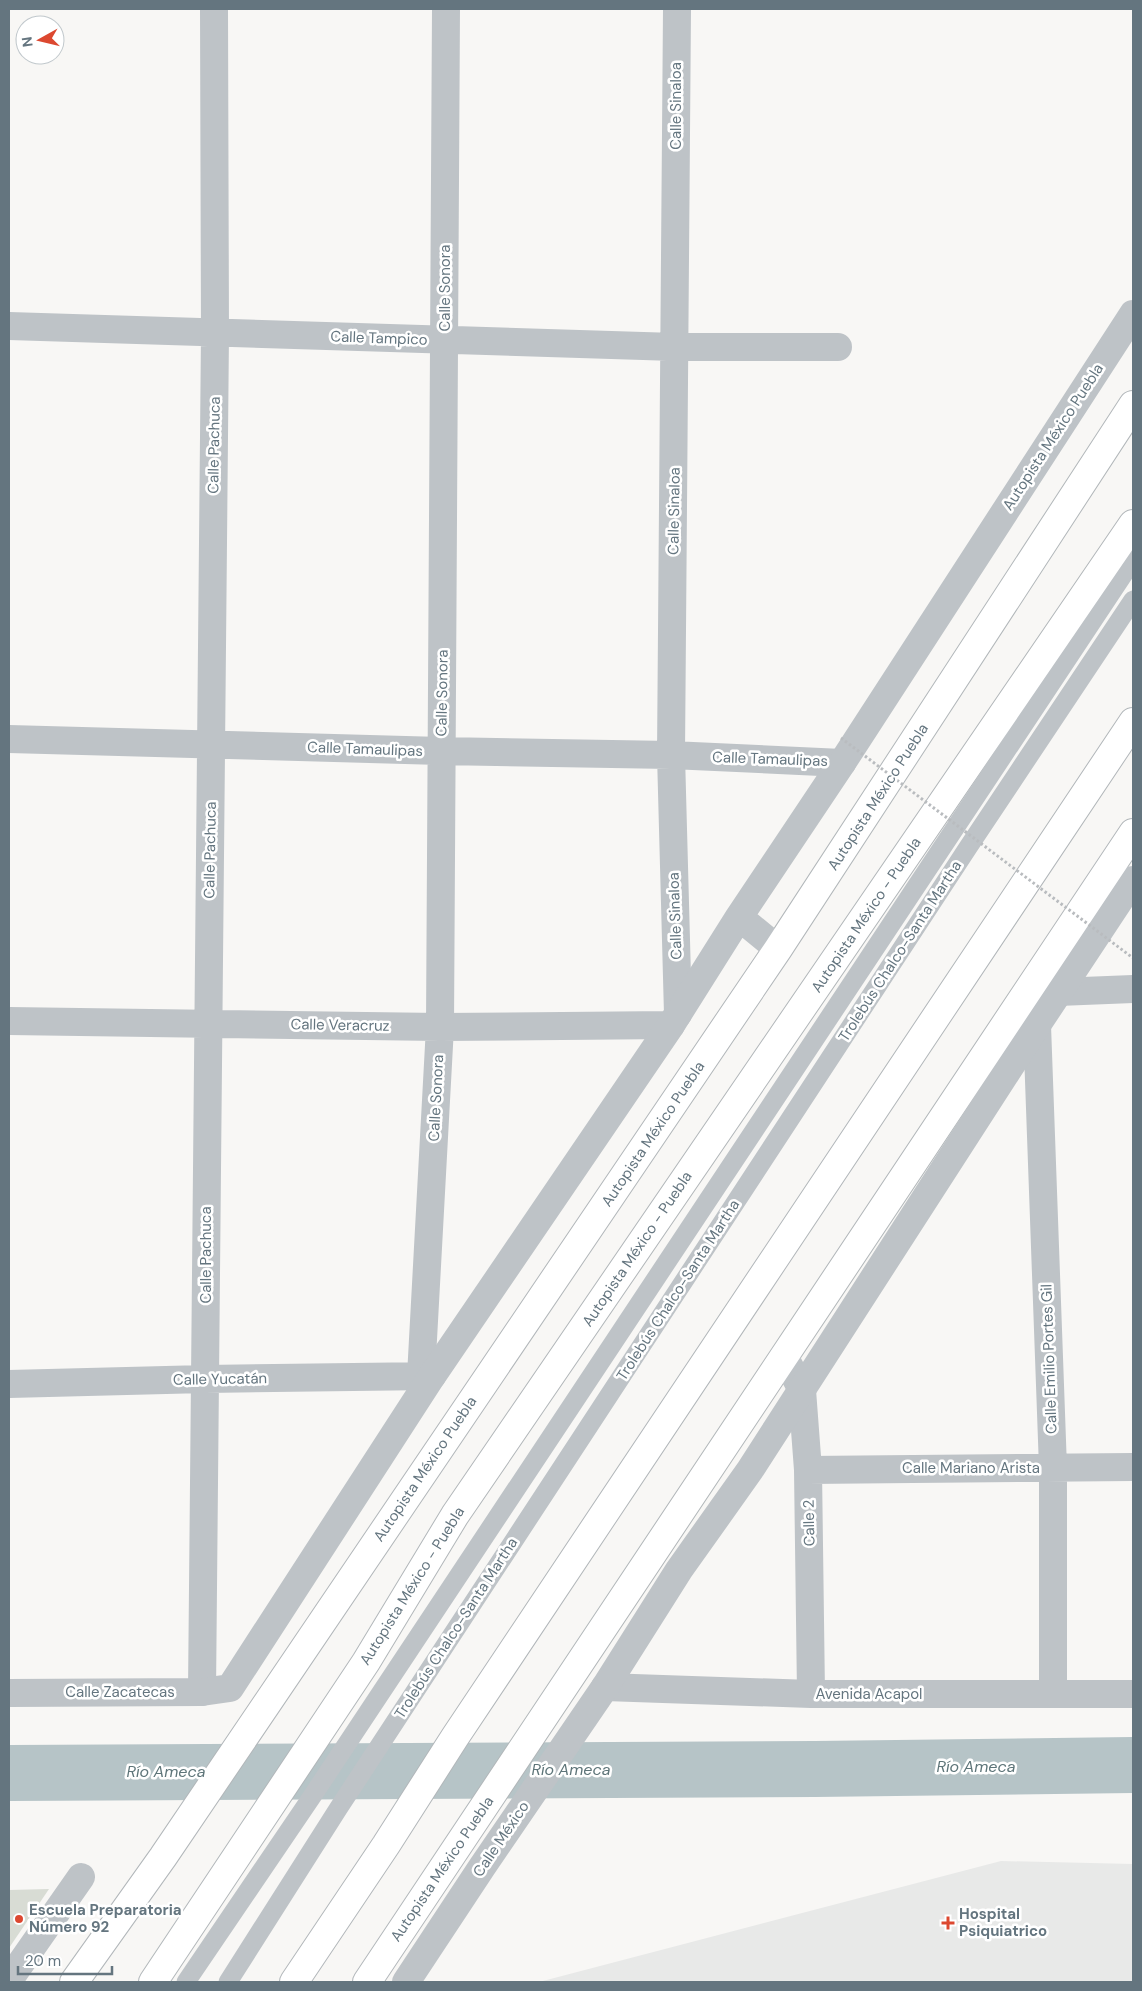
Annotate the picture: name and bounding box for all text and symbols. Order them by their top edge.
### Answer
north arrow [15,15,65,65]
text: N [18,35,37,48]
street label: Calle Sinaloa [666,62,686,150]
street label: Calle Sonora [435,245,455,331]
street label: Calle Tampico [330,326,428,350]
street label: Autopista México Puebla [998,360,1108,514]
street label: Calle Pachuca [203,396,225,494]
street label: Calle Sinaloa [663,467,685,555]
street label: Calle Sonora [431,649,453,737]
street label: Autopista México Puebla [823,720,933,874]
street label: Calle Tamaulipas [307,737,423,761]
street label: Calle Tamaulipas [712,747,828,771]
street label: Calle Pachuca [199,801,221,899]
street label: Autopista México - Puebla [806,833,926,997]
street label: Trolebús Chalco-Santa Martha [834,857,966,1045]
street label: Calle Sinaloa [663,872,687,960]
street label: Calle Veracruz [290,1014,390,1036]
street label: Calle Sonora [424,1054,448,1142]
street label: Autopista México Puebla [597,1057,709,1211]
street label: Autopista México - Puebla [577,1167,697,1331]
street label: Trolebús Chalco-Santa Martha [612,1196,744,1384]
street label: Calle Pachuca [196,1206,216,1304]
street label: Calle Emilio Portes Gil [1036,1284,1062,1434]
street label: Calle Yucatán [173,1368,267,1390]
street label: Autopista México Puebla [369,1392,481,1546]
street label: Calle Mariano Arista [902,1458,1040,1478]
street label: Calle 2 [799,1499,819,1547]
street label: Autopista México - Puebla [355,1503,469,1669]
street label: Trolebús Chalco-Santa Martha [390,1534,522,1722]
street label: Calle Zacatecas [65,1682,175,1702]
street label: Avenida Acapol [816,1684,922,1704]
water label: Río Ameca [936,1756,1016,1777]
water label: Río Ameca [531,1759,611,1780]
water label: Río Ameca [126,1761,206,1782]
street label: Autopista México Puebla [386,1792,498,1946]
street label: Calle México [468,1797,534,1881]
place label: Escuela Preparatoria Número 92 [29,1900,182,1937]
place label: Hospital Psiquiatrico [959,1904,1047,1941]
marker: Escuela Preparatoria Número 92 [13,1913,25,1925]
marker: Hospital Psiquiatrico [941,1916,955,1930]
scale bar [18,1944,111,1976]
text: 20 m [25,1951,61,1971]

